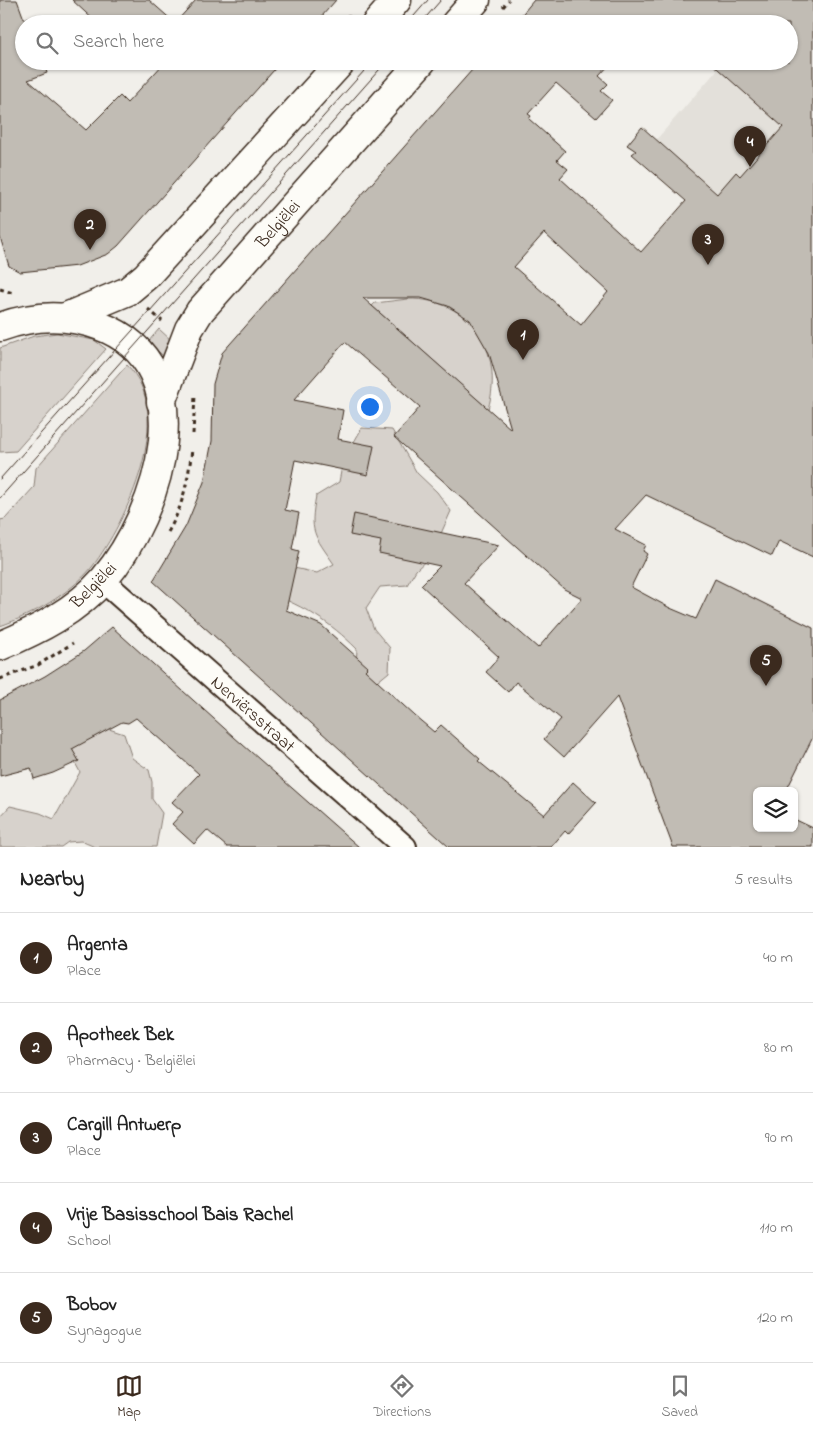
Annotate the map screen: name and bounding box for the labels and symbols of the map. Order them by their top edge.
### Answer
pin: 4 [734,126,766,167]
street label: Belgiëlei [250,195,308,256]
pin: 2 [74,209,106,250]
pin: 3 [692,224,724,265]
pin: 1 [507,319,539,360]
your location [357,394,383,420]
street label: Belgiëlei [64,557,124,617]
pin: 5 [750,645,782,686]
street label: Nerviërsstraat [204,671,300,760]

